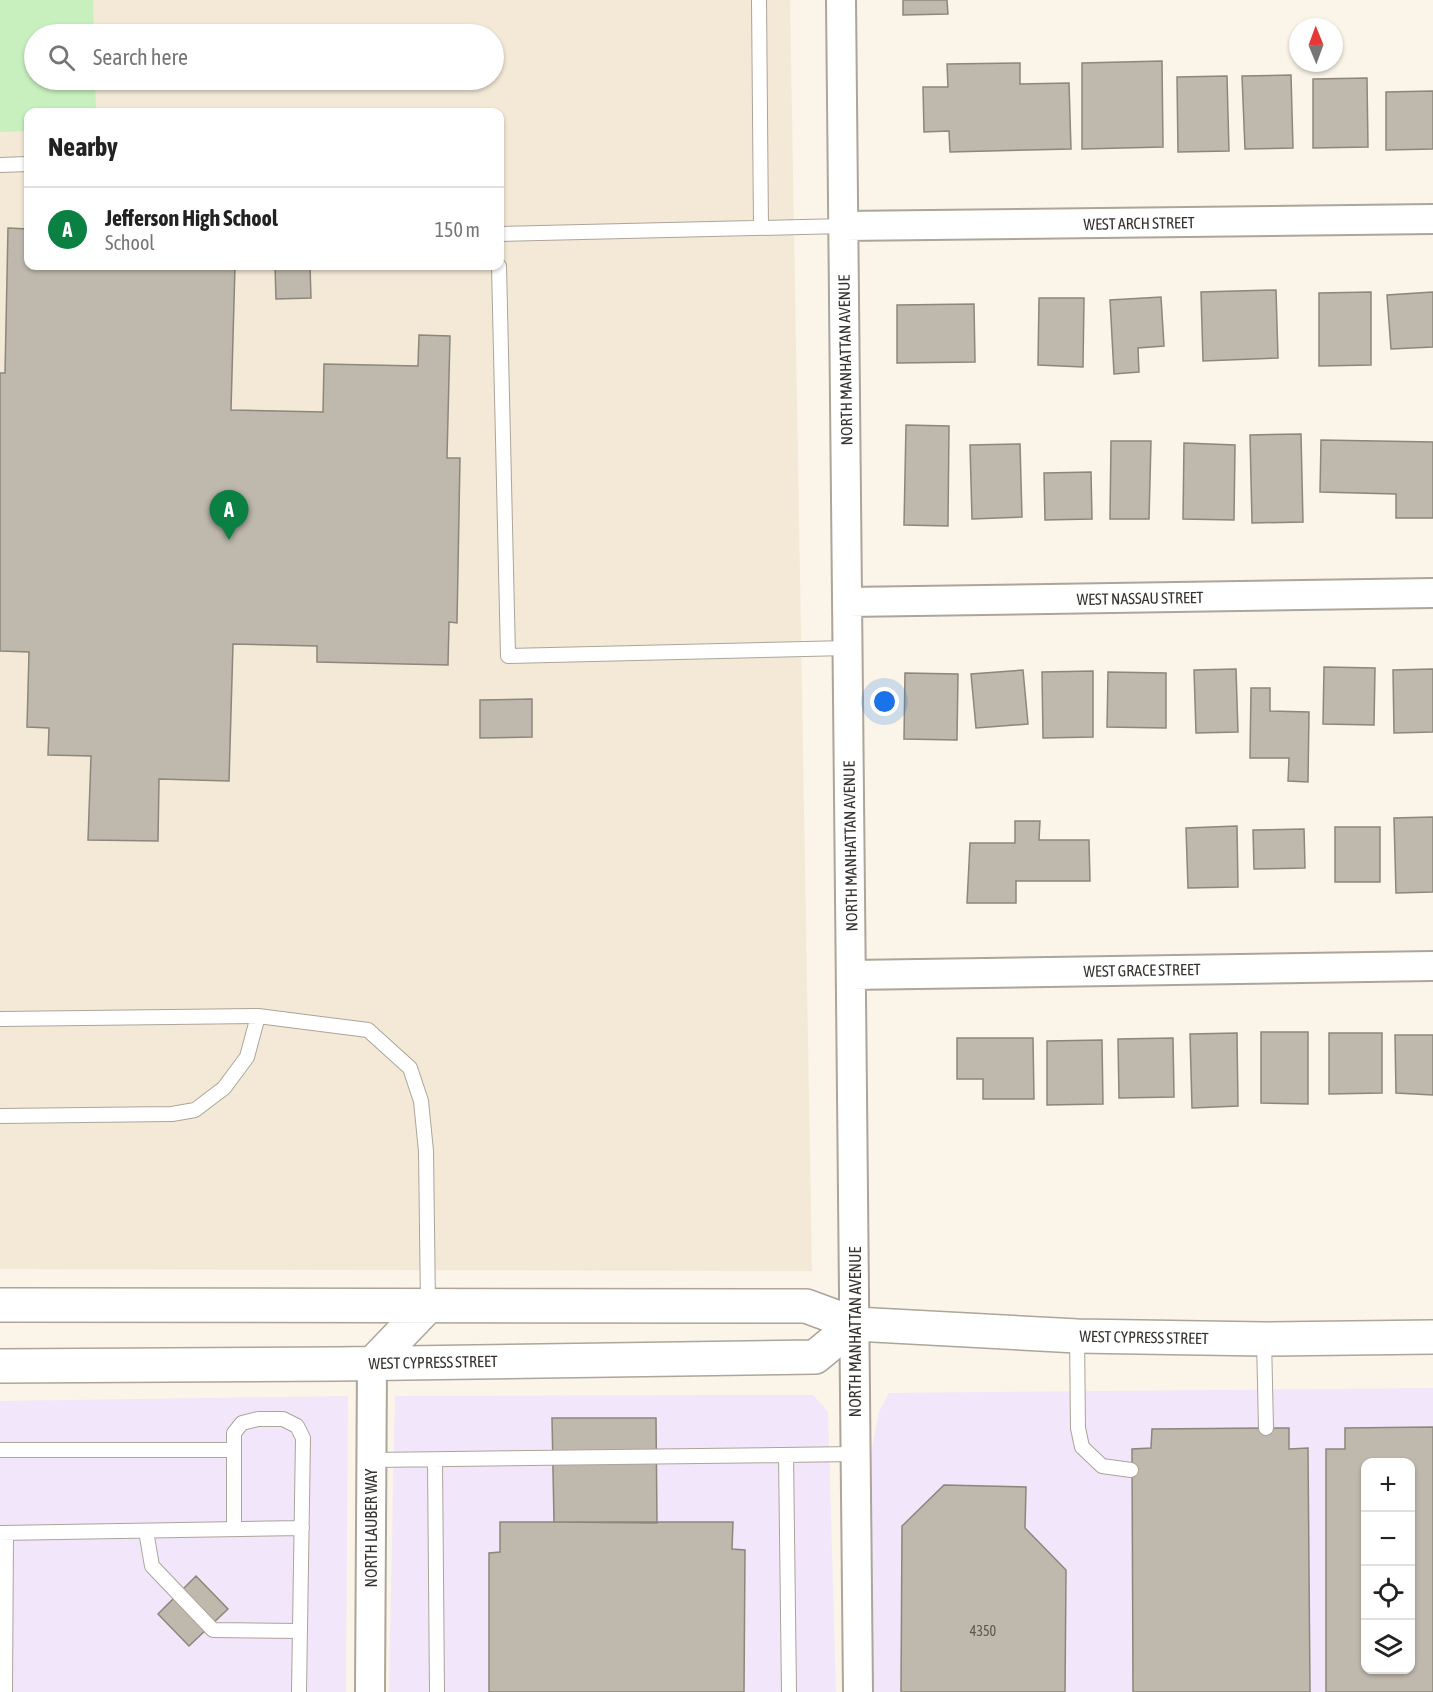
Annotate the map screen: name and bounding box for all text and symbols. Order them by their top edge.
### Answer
north arrow [1289,18,1343,72]
search box [24,24,504,90]
icon: search [45,41,78,74]
text: Search here [93,44,188,70]
text: Nearby [48,132,118,162]
text: Jefferson High School [105,205,278,231]
street label: WEST ARCH STREET [1083,213,1195,233]
text: A [63,218,72,241]
text: 150 m [435,218,480,241]
text: School [105,231,155,254]
street label: NORTH MANHATTAN AVENUE [835,274,855,445]
pin: A [210,490,248,540]
street label: WEST NASSAU STREET [1076,588,1204,608]
your location [870,687,899,716]
street label: NORTH MANHATTAN AVENUE [840,760,860,931]
street label: WEST GRACE STREET [1083,960,1201,980]
street label: NORTH MANHATTAN AVENUE [846,1247,864,1417]
street label: WEST CYPRESS STREET [1079,1327,1209,1347]
street label: WEST CYPRESS STREET [368,1352,498,1372]
map controls [1361,1458,1415,1674]
button: + [1361,1458,1415,1512]
street label: NORTH LAUBER WAY [362,1468,380,1587]
button: − [1361,1512,1415,1566]
button: locate [1361,1566,1415,1620]
button: layers [1361,1620,1415,1674]
house number: 4350 [970,1623,997,1639]

